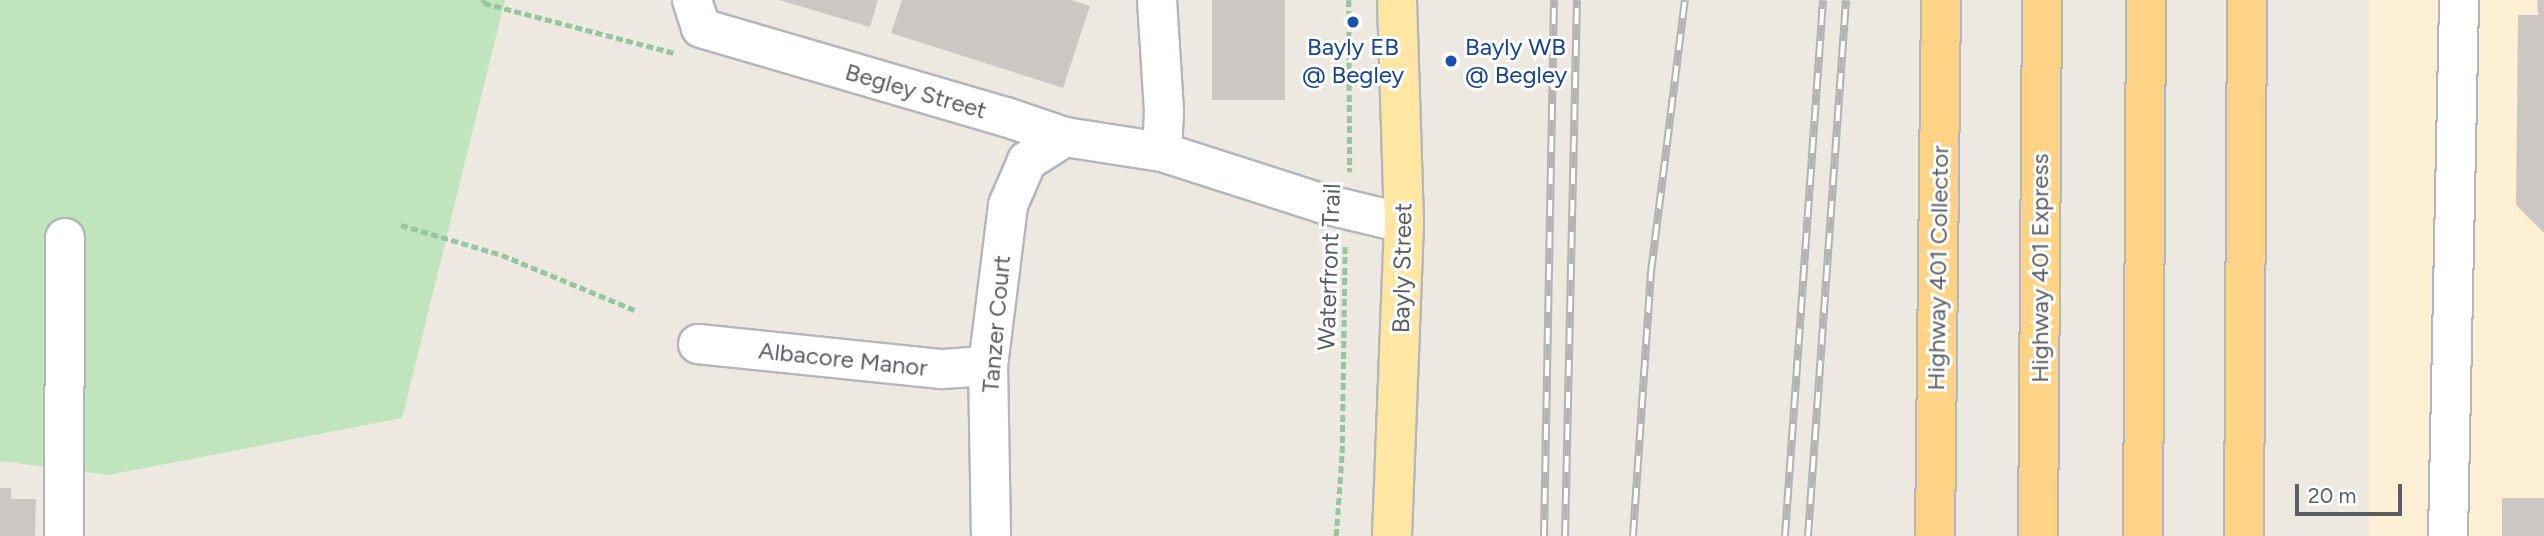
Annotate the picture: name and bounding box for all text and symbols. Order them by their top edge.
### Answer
marker: Bayly EB @ Begley [1345,14,1361,30]
place label: Bayly EB @ Begley [1302,33,1404,89]
place label: Bayly WB @ Begley [1465,33,1567,89]
marker: Bayly WB @ Begley [1443,53,1459,69]
street label: Begley Street [842,57,990,125]
street label: Highway 401 Collector [1921,145,1955,391]
street label: Highway 401 Express [2026,153,2054,383]
street label: Waterfront Trail [1312,183,1346,351]
street label: Bayly Street [1386,203,1418,333]
street label: Tanzer Court [976,254,1016,394]
street label: Albacore Manor [757,336,929,382]
scale bar [2299,470,2406,514]
text: 20 m [2308,483,2356,508]

